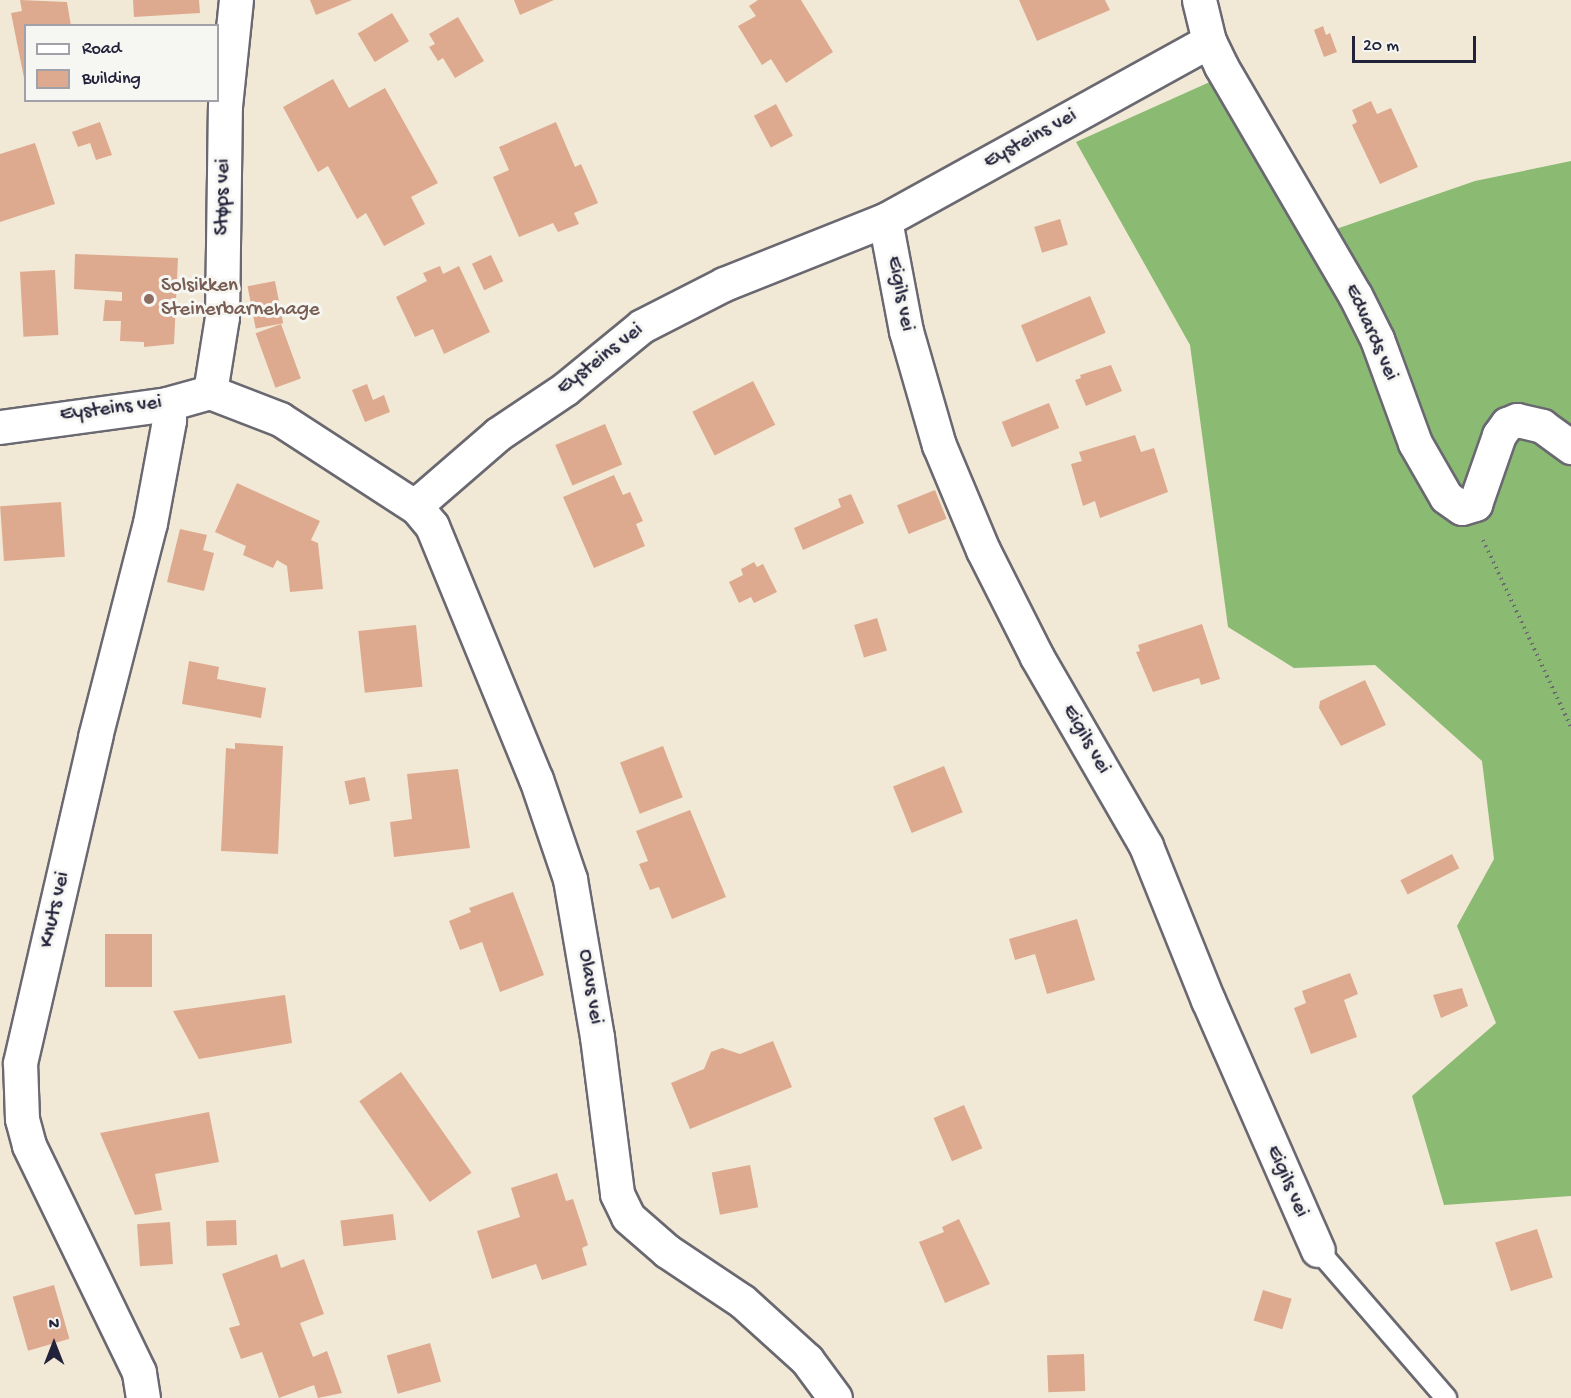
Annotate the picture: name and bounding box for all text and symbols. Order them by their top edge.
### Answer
legend [24,24,219,102]
scale bar [1355,24,1480,62]
text: 20 m [1363,36,1399,57]
text: Road [82,39,121,60]
text: Building [82,69,141,90]
street label: Eysteins vei [980,104,1082,176]
street label: Støps vei [211,158,237,236]
street label: Eigils vei [879,254,919,334]
place label: Solsikken Steinerbarnehage [161,274,320,324]
street label: Edvards vei [1337,281,1403,385]
marker: Solsikken Steinerbarnehage [142,292,156,306]
street label: Eysteins vei [553,319,649,401]
street label: Eysteins vei [59,391,163,429]
street label: Eigils vei [1055,701,1115,779]
street label: Knuts vei [35,869,77,951]
street label: Olavs vei [571,948,607,1026]
street label: Eigils vei [1259,1142,1313,1222]
north arrow [24,1314,84,1374]
text: N [49,1316,59,1335]

